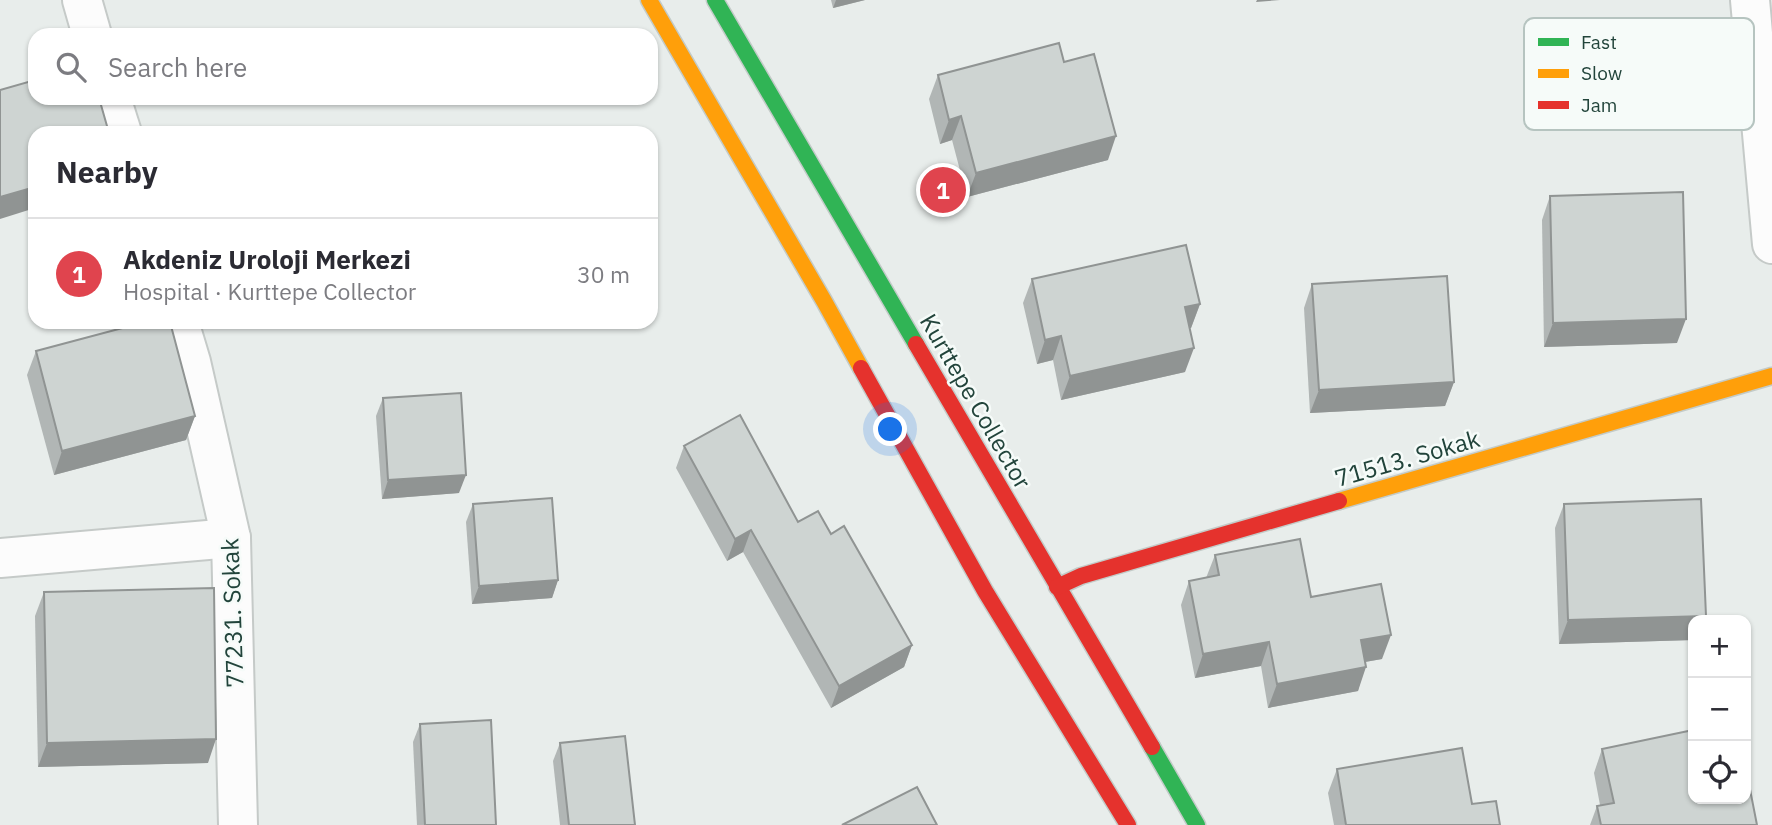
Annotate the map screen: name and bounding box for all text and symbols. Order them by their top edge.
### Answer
legend [1524,18,1754,130]
search box [28,28,658,105]
text: Fast [1581,30,1617,54]
icon: search [52,48,90,86]
text: Search here [108,50,247,84]
text: Slow [1581,61,1622,85]
text: Jam [1581,93,1617,117]
text: Nearby [56,152,158,191]
pin: 1 [920,164,966,216]
text: Akdeniz Uroloji Merkezi [123,242,411,276]
text: 1 [72,259,86,289]
text: 30 m [577,259,630,289]
text: Hospital · Kurttepe Collector [123,276,416,306]
street label: Kurttepe Collector [913,308,1039,495]
your location [873,412,907,446]
street label: 71513. Sokak [1331,422,1484,494]
street label: 77231. Sokak [213,537,251,688]
map controls [1688,615,1751,804]
button: + [1688,615,1751,678]
button: − [1688,678,1751,741]
button: locate [1688,741,1751,804]

